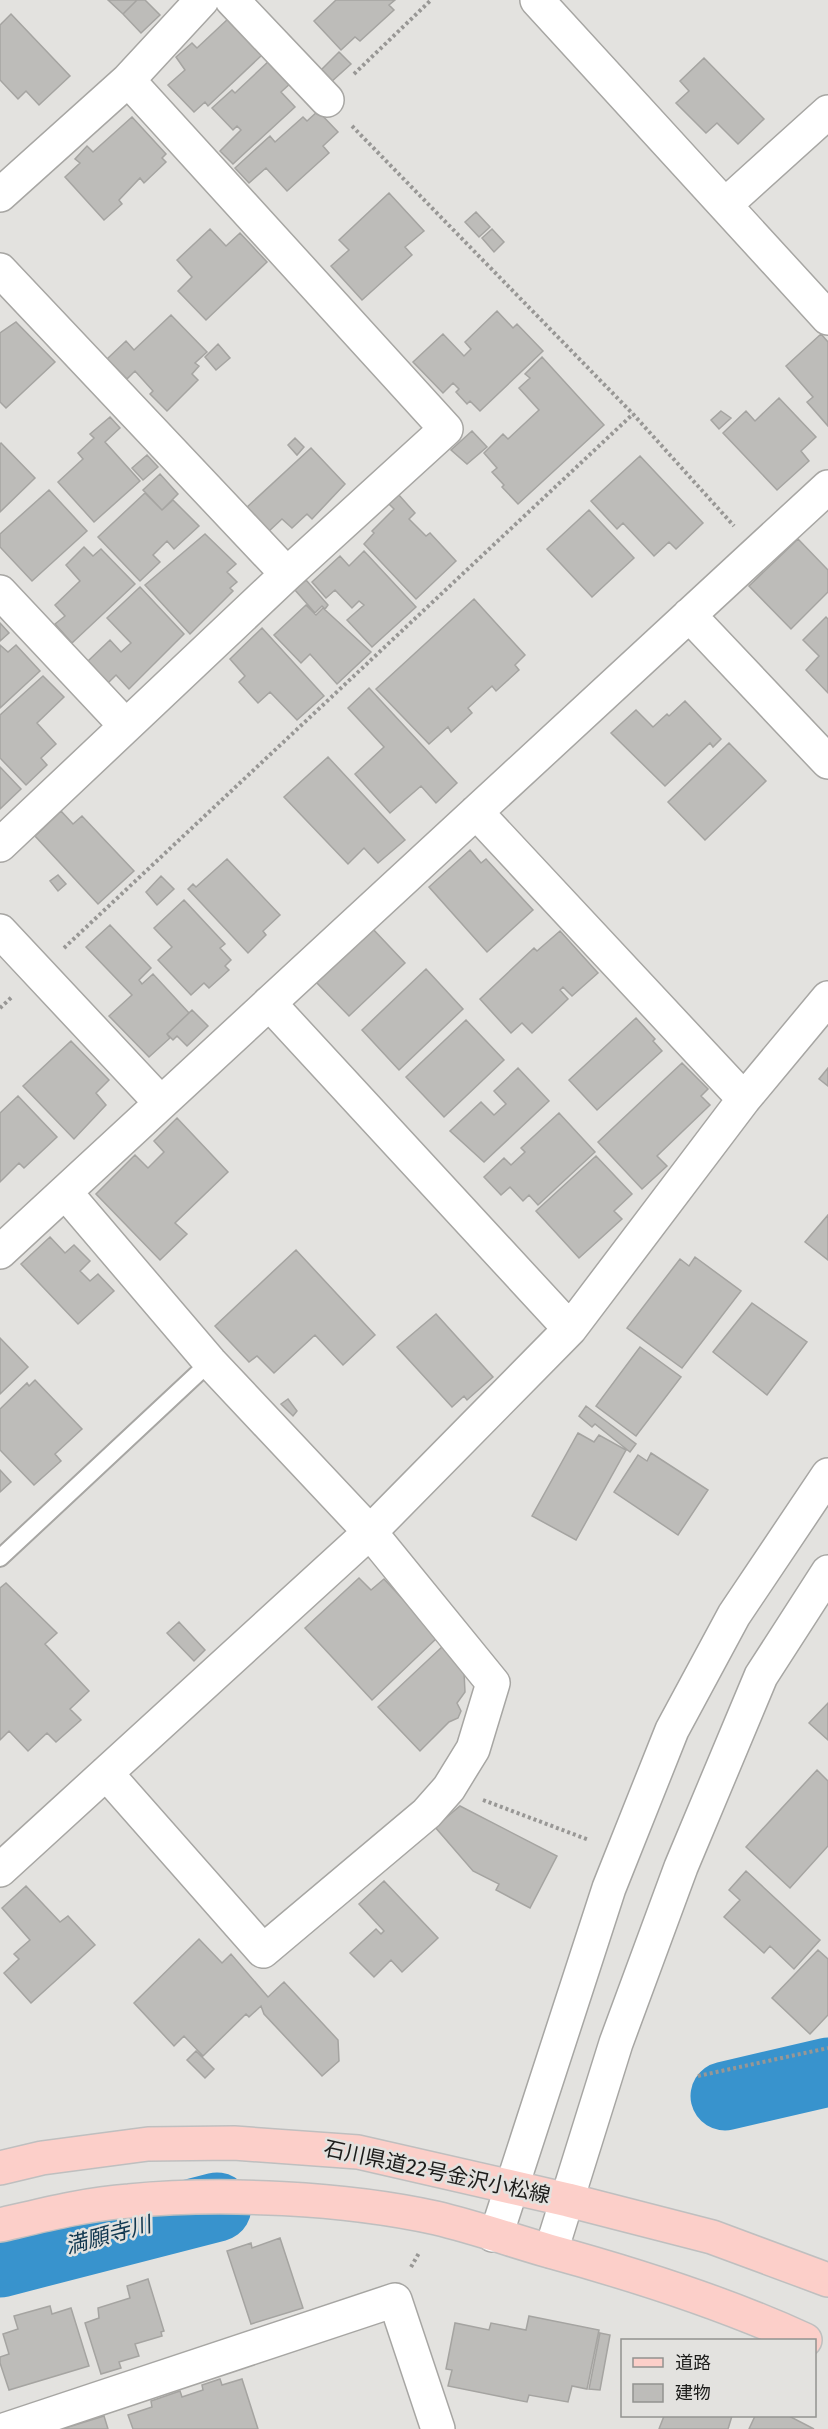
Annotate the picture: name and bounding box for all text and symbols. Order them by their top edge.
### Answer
street label: 石川県道22号金沢小松線 [321,2135,553,2209]
water label: 満願寺川 [62,2210,156,2259]
legend [621,2339,816,2417]
text: 道路 [675,2352,711,2374]
text: 建物 [675,2382,711,2404]

